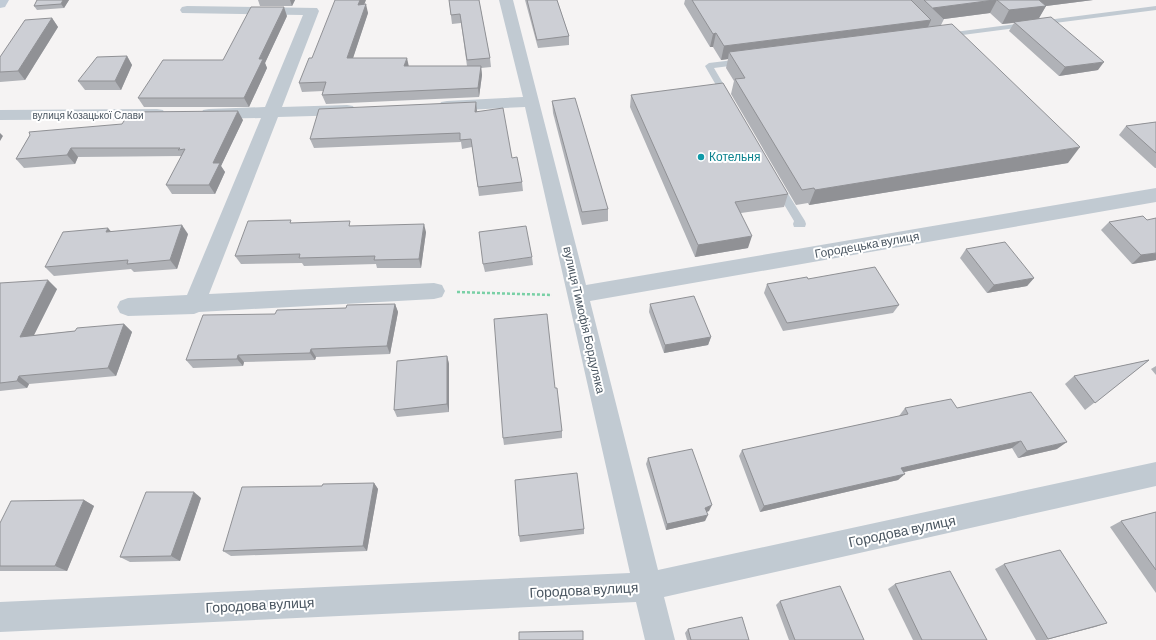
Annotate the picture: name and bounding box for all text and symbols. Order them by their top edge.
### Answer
street label: вулиця Козацької Слави [32,109,144,121]
place label: Котельня [709,149,760,163]
marker: Котельня [696,152,706,162]
street label: Городецька вулиця [814,228,920,261]
street label: вулиця Тимофія Бордуляка [560,245,609,395]
street label: Городова вулиця [847,511,957,550]
street label: Городова вулиця [529,578,639,601]
street label: Городова вулиця [205,593,315,616]

